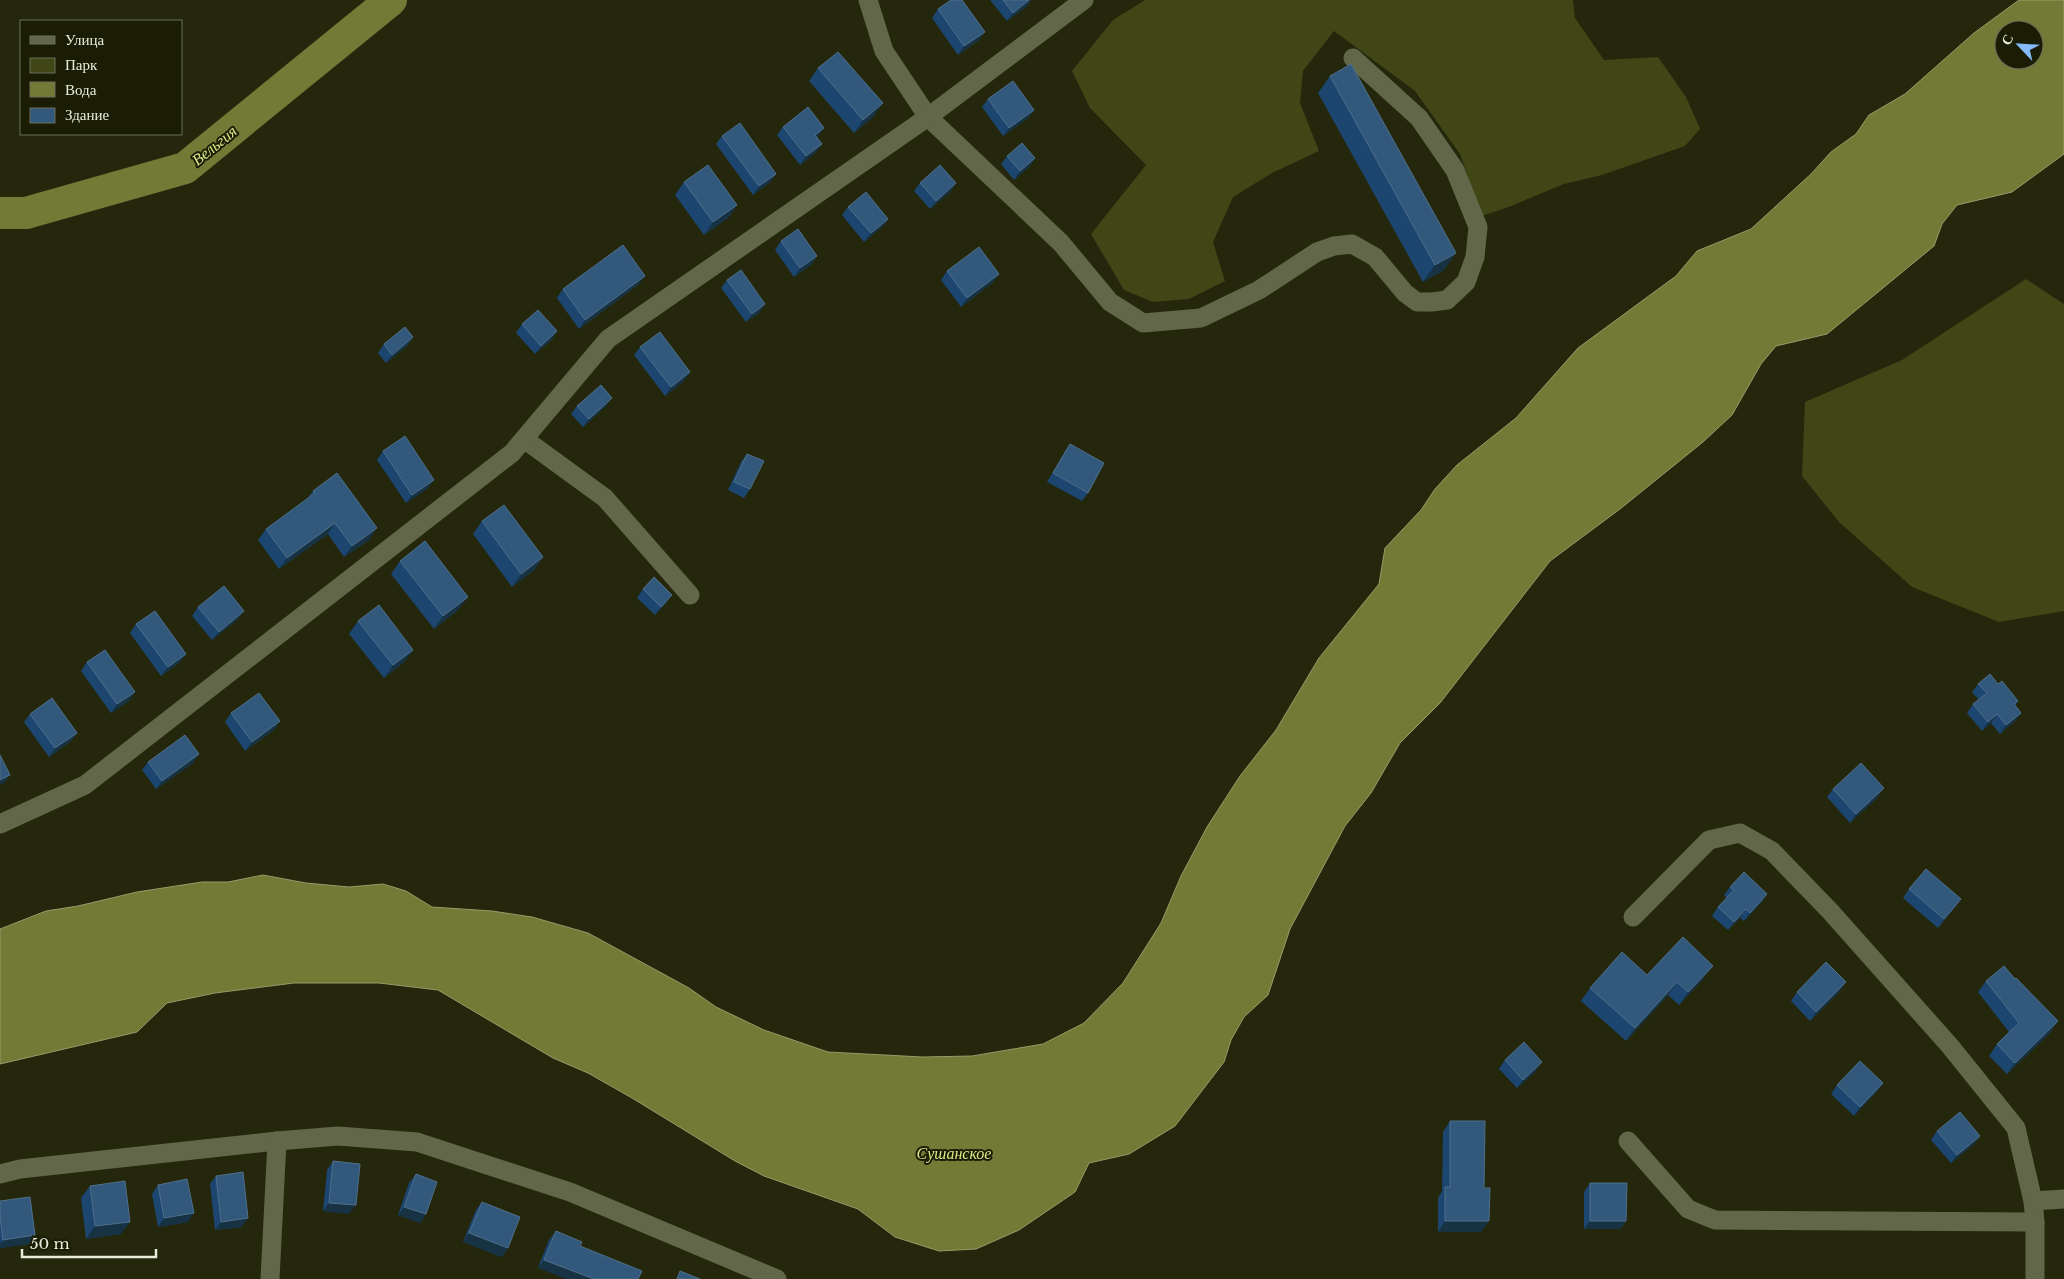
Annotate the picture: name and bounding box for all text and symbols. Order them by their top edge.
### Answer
legend [20,20,182,135]
north arrow [1994,20,2044,70]
text: Улица [65,30,104,49]
text: С [1997,31,2018,48]
text: Парк [65,55,98,74]
text: Вода [65,80,97,99]
text: Здание [65,105,109,124]
water label: Вельгия [187,121,241,169]
water label: Сушанское [917,1143,991,1163]
scale bar [22,1226,156,1258]
text: 50 m [30,1234,70,1253]

